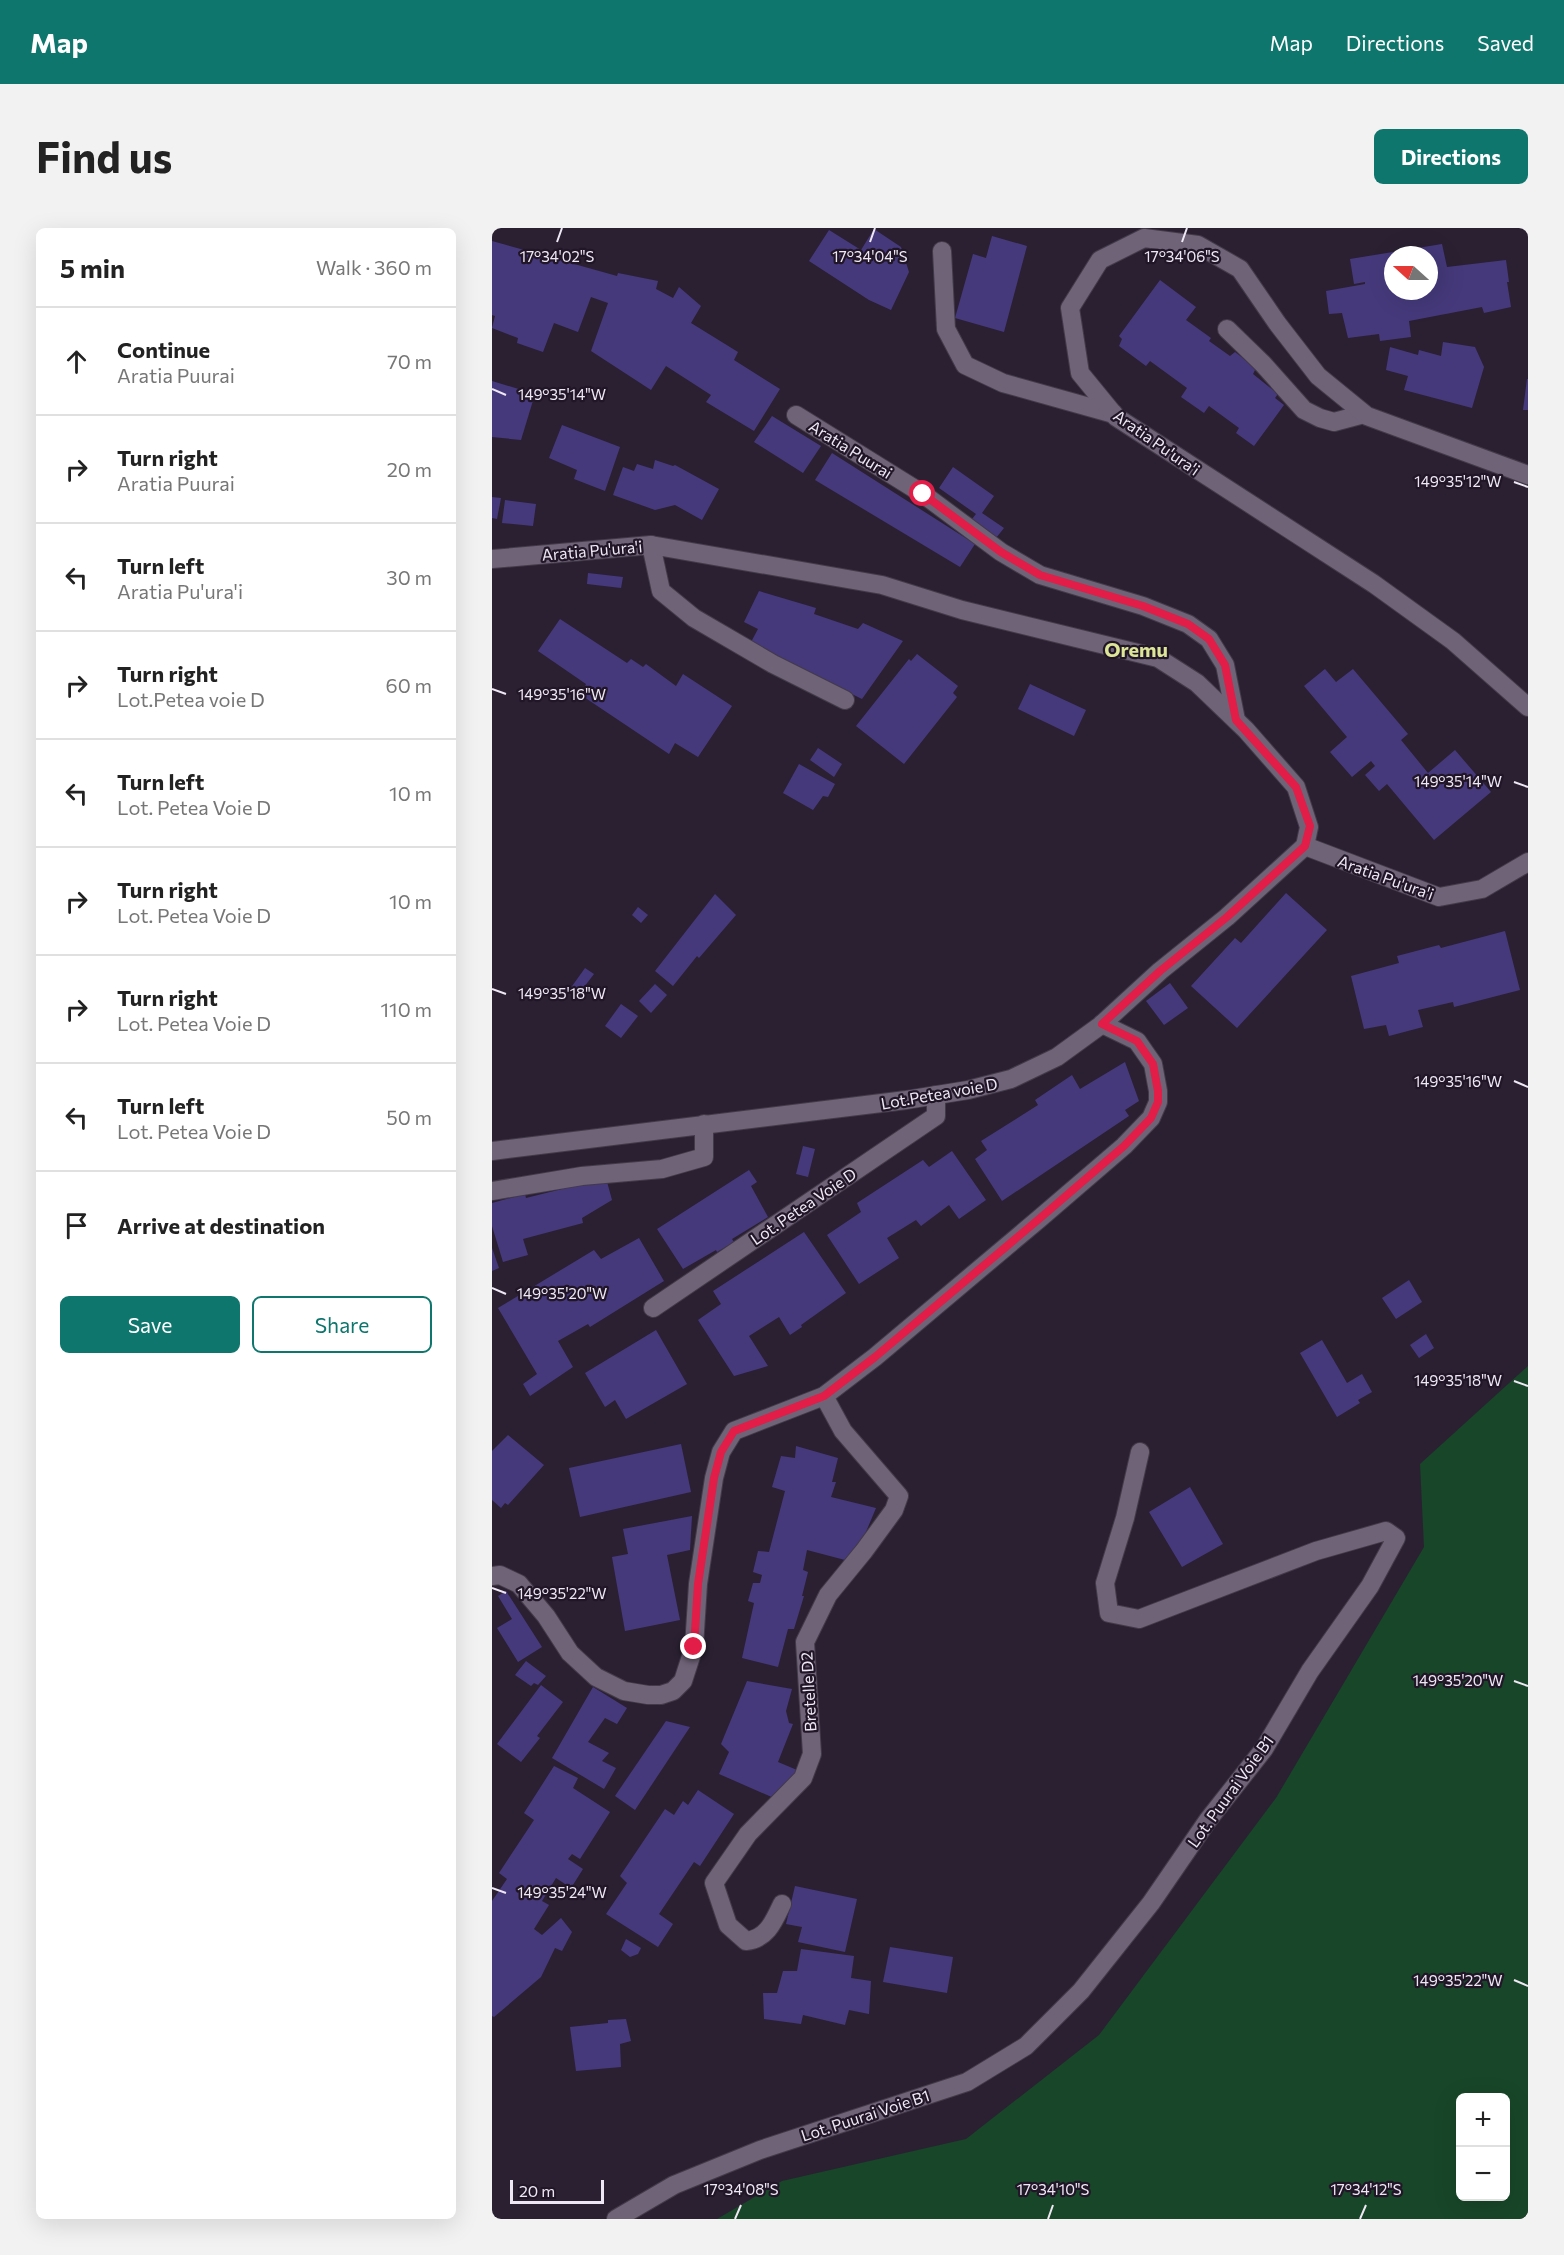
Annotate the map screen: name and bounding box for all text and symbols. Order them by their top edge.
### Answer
text: Map [30,25,88,59]
text: Map [1270,30,1313,55]
text: Directions [1346,30,1444,55]
text: Saved [1477,30,1534,55]
button: Directions [1374,129,1528,184]
text: Find us [36,130,172,182]
north arrow [1384,246,1438,300]
text: 17°34'02"S [520,247,594,265]
text: 17°34'04"S [832,247,908,265]
text: 17°34'06"S [1144,247,1220,265]
text: 5 min [60,252,125,283]
text: Walk · 360 m [316,255,432,279]
text: Continue [117,336,210,363]
icon: ahead [60,345,93,378]
text: 70 m [387,349,432,373]
text: Aratia Puurai [117,363,235,387]
text: 149°35'14"W [518,385,606,403]
street label: Aratia Pu'ura'i [1110,405,1204,479]
street label: Aratia Puurai [806,416,896,482]
text: Turn right [117,444,218,471]
icon: right [60,453,93,486]
text: 20 m [387,457,432,481]
text: Aratia Puurai [117,471,235,495]
text: 149°35'12"W [1414,472,1502,490]
route start [909,480,935,506]
street label: Aratia Pu'ura'i [541,536,643,564]
text: Turn left [117,552,204,579]
icon: left [60,561,93,594]
text: 30 m [386,565,432,589]
text: Aratia Pu'ura'i [117,579,243,603]
district label: Oremu [1104,637,1168,661]
text: Turn right [117,660,218,687]
icon: right [60,669,93,702]
text: 60 m [386,673,432,697]
text: 149°35'16"W [518,685,606,703]
text: Lot.Petea voie D [117,687,265,711]
text: Turn left [117,768,204,795]
text: 149°35'14"W [1414,772,1502,790]
icon: left [60,777,93,810]
text: 10 m [389,781,432,805]
text: Lot. Petea Voie D [117,795,271,819]
street label: Aratia Pu'ura'i [1335,851,1437,903]
text: Turn right [117,876,218,903]
icon: right [60,885,93,918]
text: 10 m [389,889,432,913]
text: Lot. Petea Voie D [117,903,271,927]
text: Turn right [117,984,218,1011]
text: 149°35'18"W [518,984,606,1002]
icon: right [60,993,93,1026]
text: 110 m [381,997,432,1021]
text: Lot. Petea Voie D [117,1011,271,1035]
text: 149°35'16"W [1414,1072,1502,1090]
street label: Lot.Petea voie D [879,1073,999,1113]
text: Turn left [117,1092,204,1119]
icon: left [60,1101,93,1134]
text: 50 m [386,1105,432,1129]
text: Lot. Petea Voie D [117,1119,271,1143]
street label: Lot. Petea Voie D [747,1164,859,1248]
icon: arrive [60,1209,93,1242]
text: Arrive at destination [117,1212,325,1239]
text: 149°35'20"W [517,1284,607,1302]
button: Save [60,1296,240,1353]
button: Share [252,1296,432,1353]
text: 149°35'18"W [1414,1371,1502,1389]
text: 149°35'22"W [517,1584,607,1602]
route end [680,1633,706,1659]
street label: Bretelle D2 [796,1651,820,1732]
text: 149°35'20"W [1413,1671,1503,1689]
street label: Lot. Puurai Voie B1 [1183,1731,1277,1851]
text: 149°35'24"W [517,1883,607,1901]
text: 149°35'22"W [1413,1971,1503,1989]
street label: Lot. Puurai Voie B1 [798,2085,932,2145]
map controls [1456,2093,1510,2201]
button: + [1456,2093,1510,2147]
button: − [1456,2147,1510,2201]
scale bar [510,2177,604,2204]
text: 17°34'08"S [703,2180,779,2198]
text: 17°34'10"S [1017,2180,1090,2198]
text: 17°34'12"S [1330,2180,1402,2198]
text: 20 m [519,2181,555,2200]

